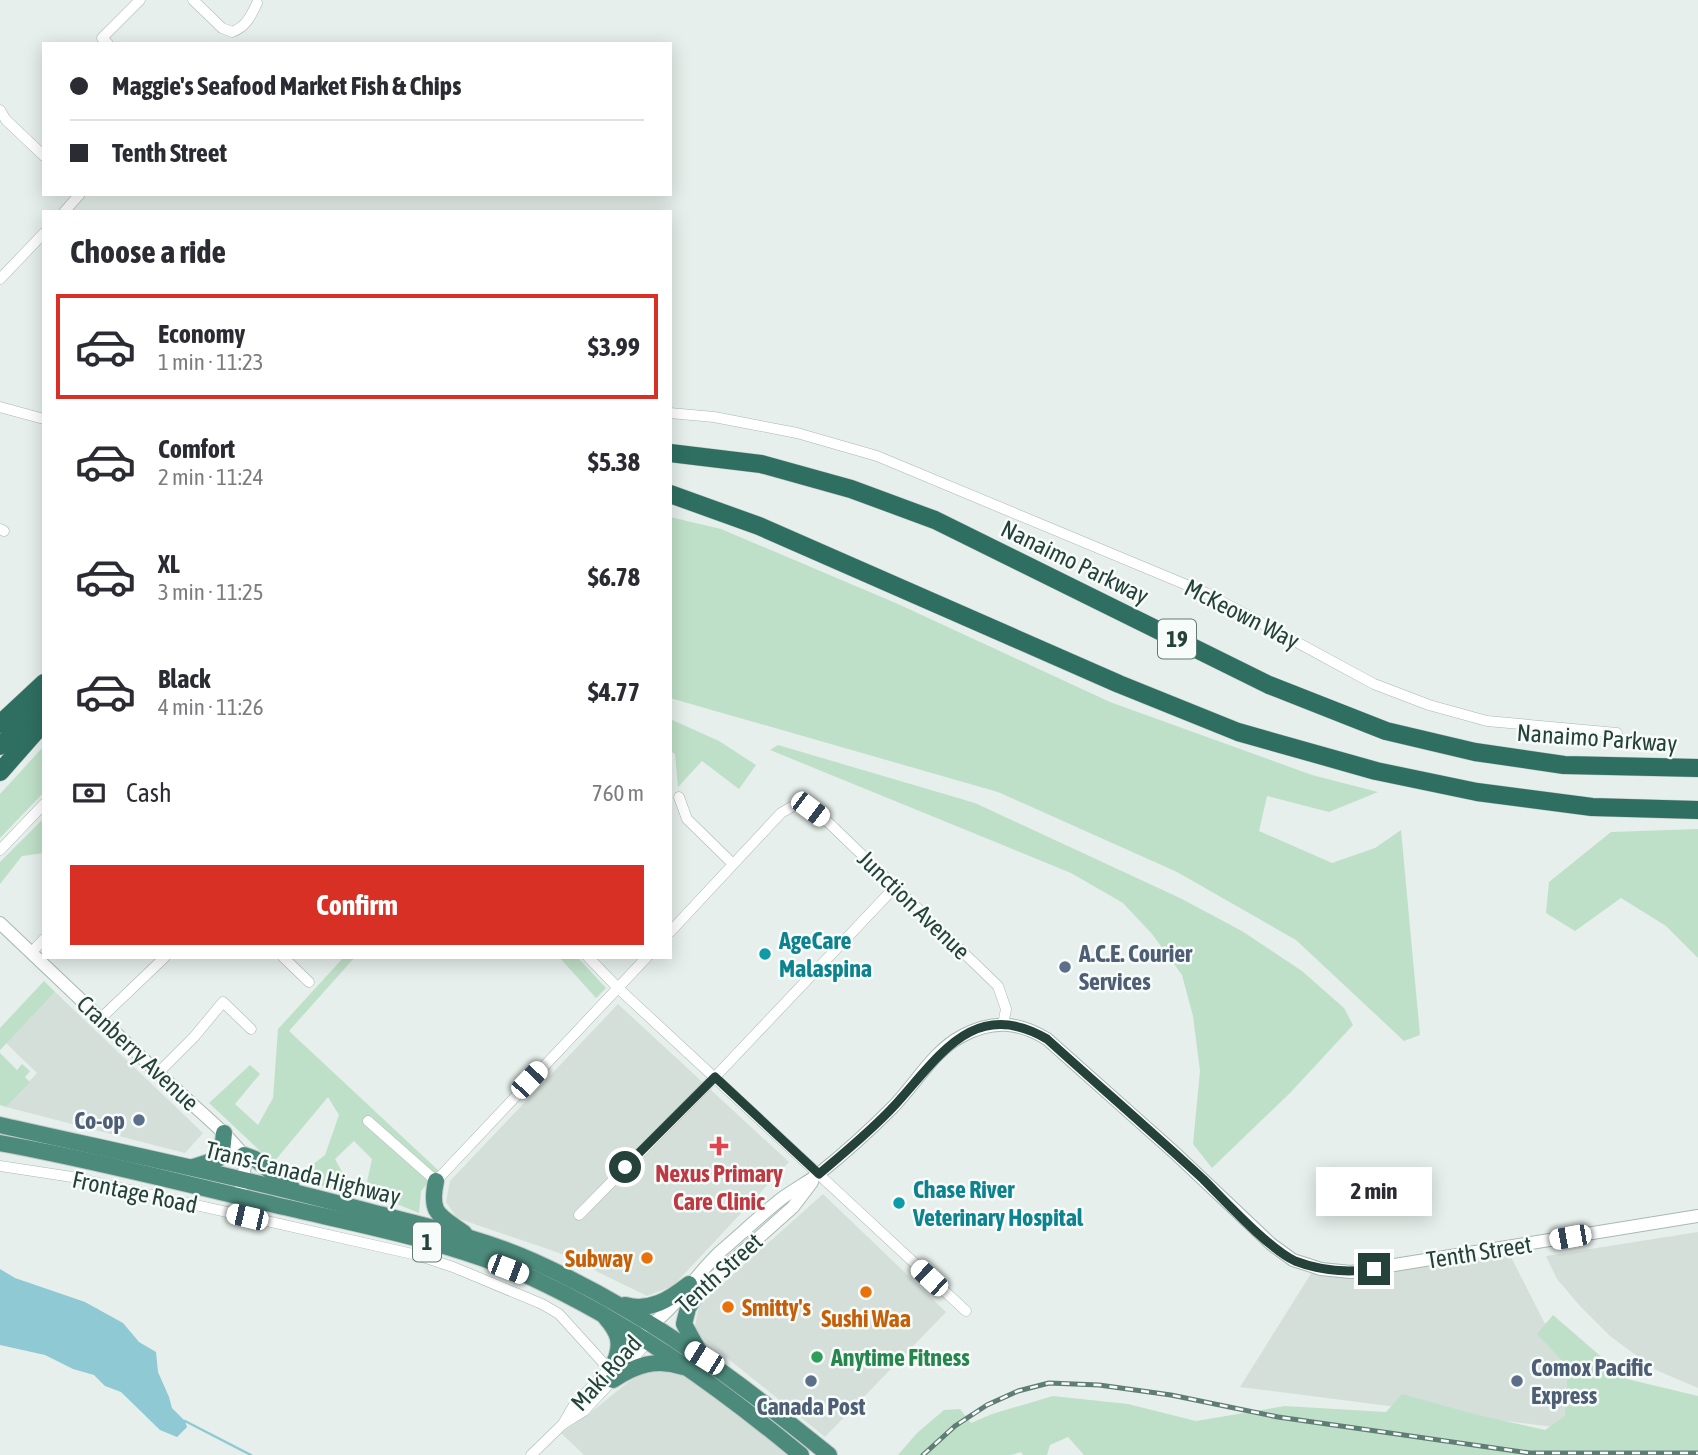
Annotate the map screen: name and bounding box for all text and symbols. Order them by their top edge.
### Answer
text: Maggie's Seafood Market Fish & Chips [112,71,461,101]
text: Tenth Street [112,138,227,168]
text: Choose a ride [70,233,226,270]
icon: car [74,315,137,378]
text: Economy [158,319,245,349]
text: $3.99 [588,332,640,362]
text: 1 min · 11:23 [158,349,264,375]
icon: car [74,430,137,493]
text: Comfort [158,434,235,464]
text: $5.38 [588,447,640,477]
text: 2 min · 11:24 [158,464,264,490]
street label: Nanaimo Parkway [997,515,1153,609]
icon: car [74,545,137,608]
text: XL [158,549,180,579]
text: $6.78 [588,562,640,592]
street label: McKeown Way [1180,574,1304,654]
text: 3 min · 11:25 [158,579,264,605]
road number: 19 [1158,620,1196,659]
icon: car [74,660,137,723]
text: Black [158,664,210,694]
text: $4.77 [588,677,640,707]
text: 4 min · 11:26 [158,694,264,720]
street label: Nanaimo Parkway [1516,719,1678,757]
icon: cash [70,774,108,812]
text: Cash [126,778,172,808]
text: 760 m [592,780,644,806]
car [787,788,834,830]
street label: Junction Avenue [853,845,975,965]
button: Confirm [70,865,644,945]
place label: AgeCare Malaspina [778,927,872,982]
place label: A.C.E. Courier Services [1078,940,1193,995]
marker: AgeCare Malaspina [757,946,773,962]
marker: A.C.E. Courier Services [1057,959,1073,975]
street label: Cranberry Avenue [72,990,204,1116]
car [507,1057,552,1103]
place label: Co-op [74,1107,125,1134]
marker: Co-op [131,1112,147,1128]
street label: Trans-Canada Highway [203,1136,403,1210]
marker: Nexus Primary Care Clinic [709,1136,729,1156]
route start [609,1151,641,1183]
place label: Nexus Primary Care Clinic [655,1160,783,1215]
street label: Frontage Road [70,1166,200,1218]
callout: 2 min [1316,1168,1432,1216]
place label: Chase River Veterinary Hospital [912,1176,1084,1231]
text: 2 min [1351,1178,1397,1204]
marker: Chase River Veterinary Hospital [891,1195,907,1211]
car [225,1202,270,1232]
road number: 1 [413,1222,441,1261]
car [1548,1223,1593,1251]
street label: Tenth Street [671,1227,768,1319]
street label: Tenth Street [1424,1230,1534,1274]
place label: Subway [565,1245,633,1272]
marker: Subway [639,1250,655,1266]
car [485,1252,532,1286]
route end [1358,1253,1390,1285]
car [907,1256,952,1300]
marker: Sushi Waa [858,1284,874,1300]
place label: Smitty's [742,1294,812,1321]
marker: Smitty's [720,1299,736,1315]
place label: Sushi Waa [821,1305,911,1332]
street label: Maki Road [565,1330,647,1416]
car [681,1338,728,1378]
place label: Anytime Fitness [830,1344,970,1371]
marker: Anytime Fitness [809,1349,825,1365]
place label: Comox Pacific Express [1531,1354,1652,1409]
marker: Canada Post [803,1373,819,1389]
marker: Comox Pacific Express [1509,1373,1525,1389]
place label: Canada Post [757,1393,865,1420]

